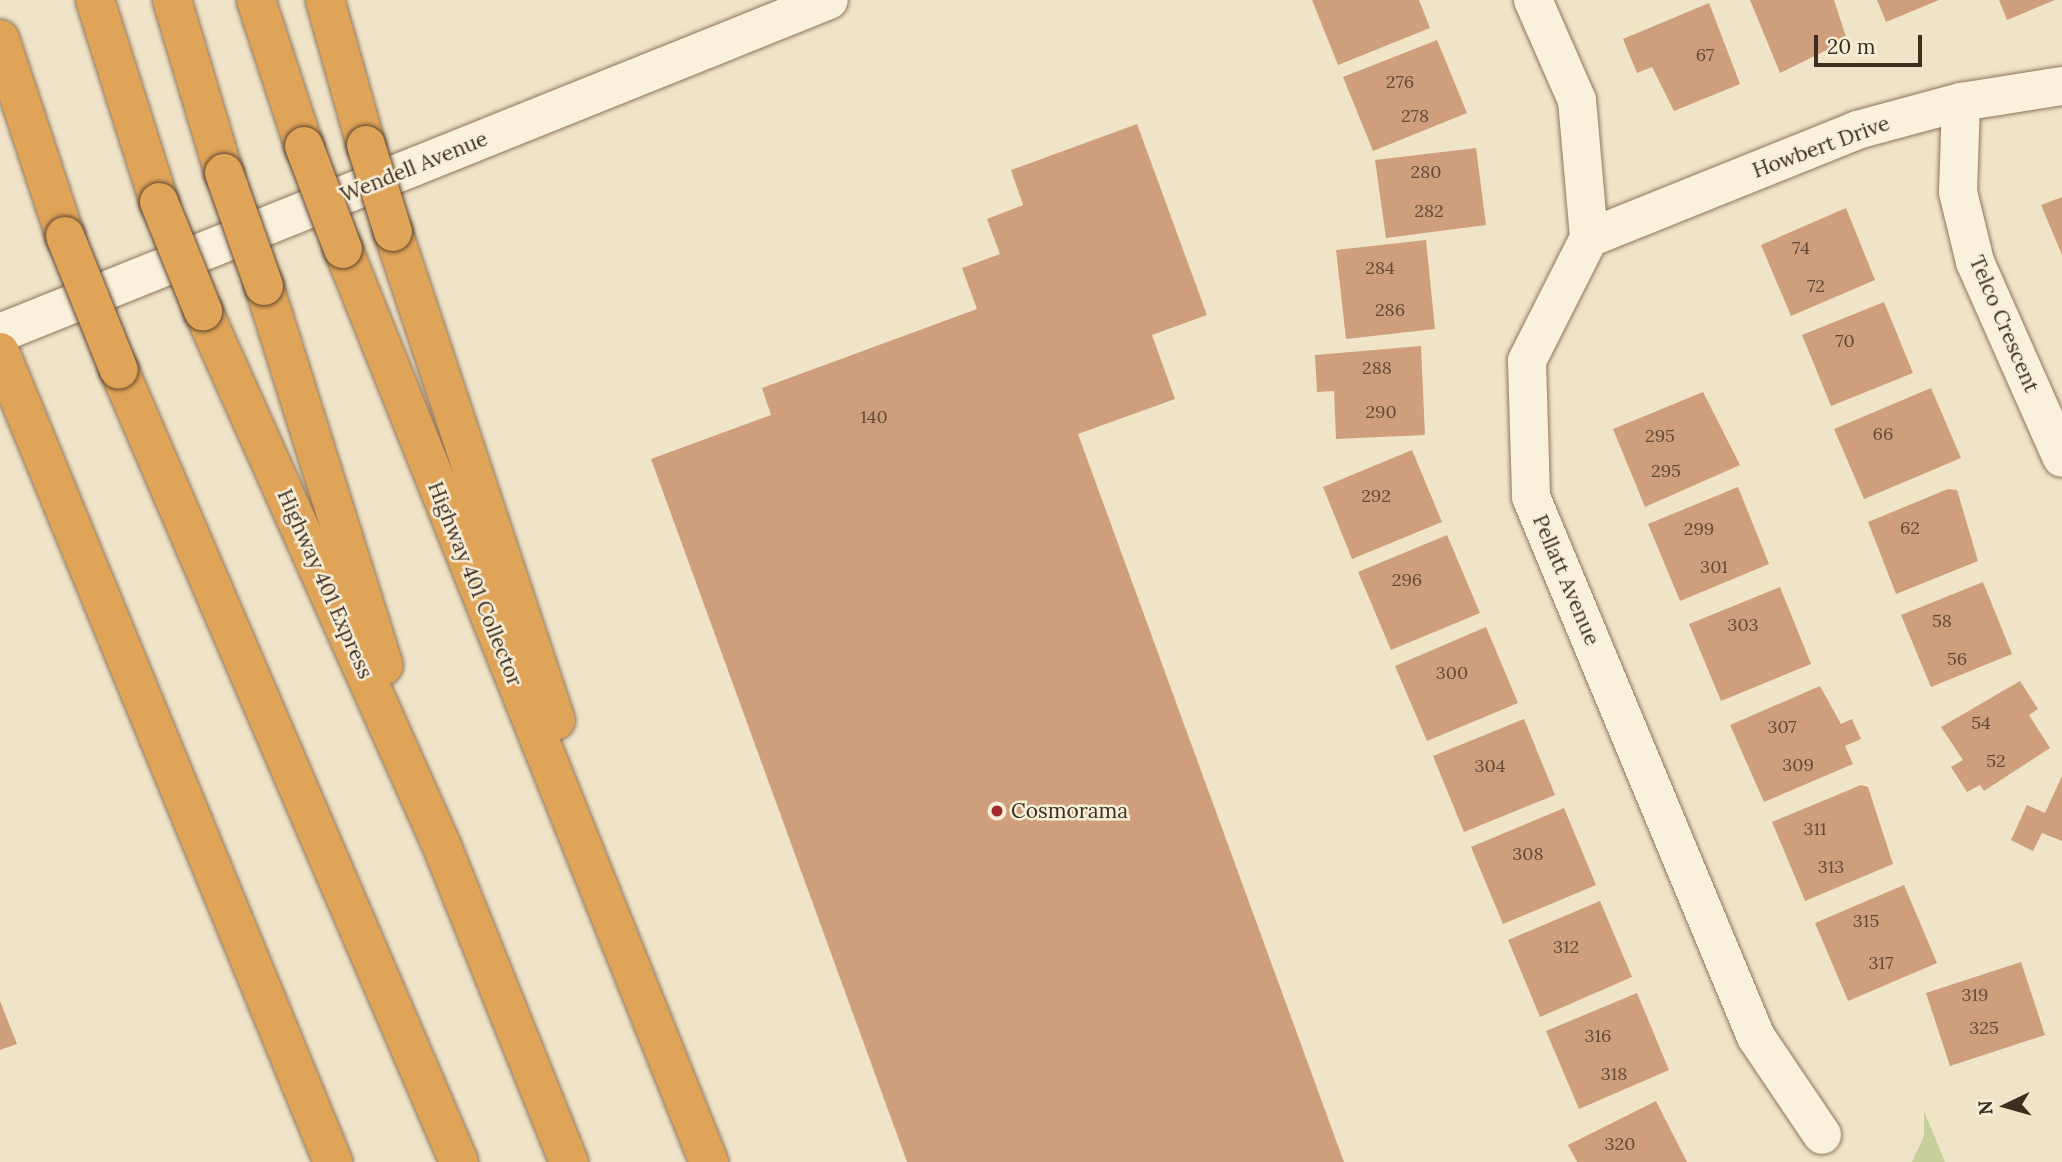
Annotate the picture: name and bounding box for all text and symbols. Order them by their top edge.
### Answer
scale bar [1817,21,1926,65]
text: 20 m [1827,33,1876,60]
house number: 67 [1696,44,1714,66]
house number: 276 [1386,71,1414,93]
house number: 278 [1401,105,1429,127]
street label: Howbert Drive [1749,111,1893,183]
street label: Wendell Avenue [337,126,491,208]
house number: 280 [1411,161,1441,183]
house number: 282 [1414,200,1444,222]
house number: 74 [1792,237,1810,259]
street label: Telco Crescent [1964,252,2044,396]
house number: 284 [1365,257,1395,279]
house number: 72 [1807,275,1825,297]
house number: 286 [1375,299,1405,321]
house number: 70 [1835,330,1855,352]
house number: 288 [1362,357,1392,379]
house number: 290 [1365,401,1397,423]
house number: 140 [860,406,888,428]
house number: 66 [1873,423,1893,445]
house number: 295 [1645,425,1675,447]
house number: 295 [1651,460,1681,482]
street label: Highway 401 Collector [422,478,528,690]
street label: Highway 401 Express [272,485,378,683]
house number: 292 [1361,485,1391,507]
street label: Pellatt Avenue [1527,511,1605,649]
house number: 62 [1900,517,1920,539]
house number: 299 [1684,518,1714,540]
house number: 301 [1700,556,1728,578]
house number: 296 [1392,569,1422,591]
house number: 58 [1932,610,1952,632]
house number: 303 [1727,614,1759,636]
house number: 56 [1947,648,1967,670]
house number: 300 [1436,662,1468,684]
house number: 54 [1971,712,1991,734]
house number: 307 [1767,716,1797,738]
house number: 52 [1986,750,2006,772]
house number: 309 [1782,754,1814,776]
house number: 304 [1475,755,1505,777]
place label: Cosmorama [1011,798,1128,824]
marker: Cosmorama [989,803,1005,819]
house number: 311 [1803,818,1827,840]
house number: 308 [1512,843,1544,865]
house number: 313 [1818,856,1844,878]
house number: 315 [1853,910,1879,932]
house number: 312 [1553,936,1579,958]
house number: 317 [1869,952,1893,974]
house number: 319 [1962,984,1988,1006]
house number: 325 [1969,1017,1999,1039]
house number: 316 [1585,1025,1611,1047]
house number: 318 [1601,1063,1627,1085]
north arrow [1971,1071,2041,1141]
text: N [1972,1099,1998,1116]
house number: 320 [1605,1133,1635,1155]

